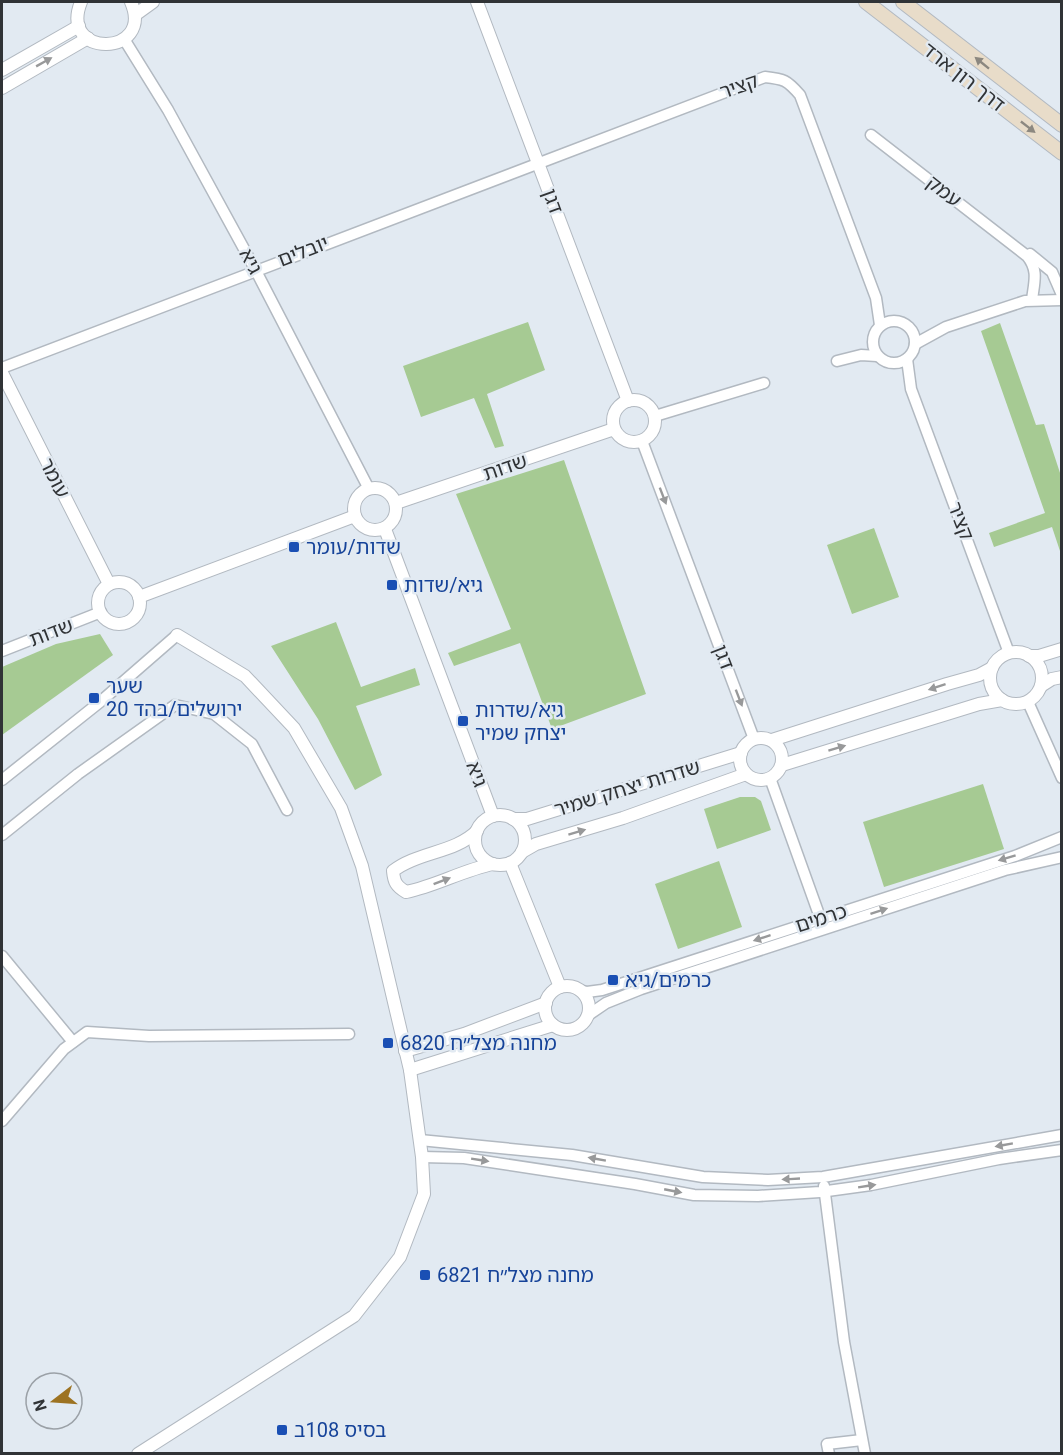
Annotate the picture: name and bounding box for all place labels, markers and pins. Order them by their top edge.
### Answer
place label: שדות/עומר [306,535,401,559]
marker: שדות/עומר [287,540,301,554]
place label: גיא/שדות [404,573,483,597]
marker: גיא/שדות [385,578,399,592]
place label: שער ירושלים/בהד 20 [106,674,243,721]
marker: שער ירושלים/בהד 20 [87,691,101,705]
place label: גיא/שדרות יצחק שמיר [475,698,567,745]
marker: גיא/שדרות יצחק שמיר [456,714,470,728]
place label: כרמים/גיא [625,968,711,992]
marker: כרמים/גיא [606,973,620,987]
place label: מחנה מצל״ח 6820 [400,1031,557,1055]
marker: מחנה מצל״ח 6820 [381,1036,395,1050]
place label: מחנה מצל״ח 6821 [437,1263,594,1287]
marker: מחנה מצל״ח 6821 [418,1268,432,1282]
place label: בסיס 108ב [294,1418,386,1442]
marker: בסיס 108ב [275,1423,289,1437]

